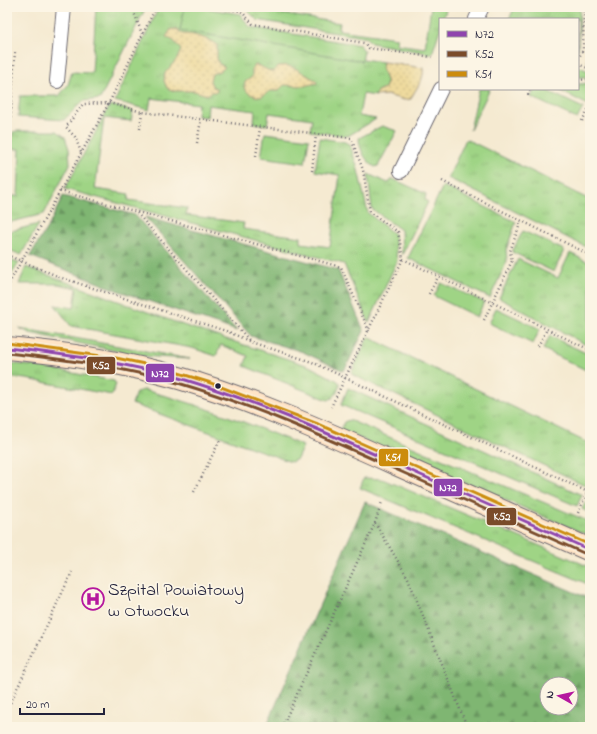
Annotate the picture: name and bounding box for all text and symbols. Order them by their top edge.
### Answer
legend [439,18,579,90]
text: N72 [475,26,494,44]
text: K52 [475,46,494,64]
text: K51 [475,66,492,84]
line badge: K52 [86,356,116,375]
text: K52 [92,358,110,374]
line badge: N72 [145,363,175,383]
text: N72 [151,366,169,382]
unlabelled marker [213,381,223,391]
line badge: K51 [378,448,409,467]
text: K51 [385,450,401,466]
line badge: N72 [433,478,463,497]
text: N72 [439,480,457,496]
line badge: K52 [486,507,517,526]
text: K52 [493,509,511,525]
place label: Szpital Powiatowy w Otwocku [108,578,244,625]
hospital icon: Szpital Powiatowy w Otwocku [80,586,106,612]
north arrow [539,676,579,716]
scale bar [20,690,104,716]
text: N [542,690,559,700]
text: 20 m [26,696,49,714]

